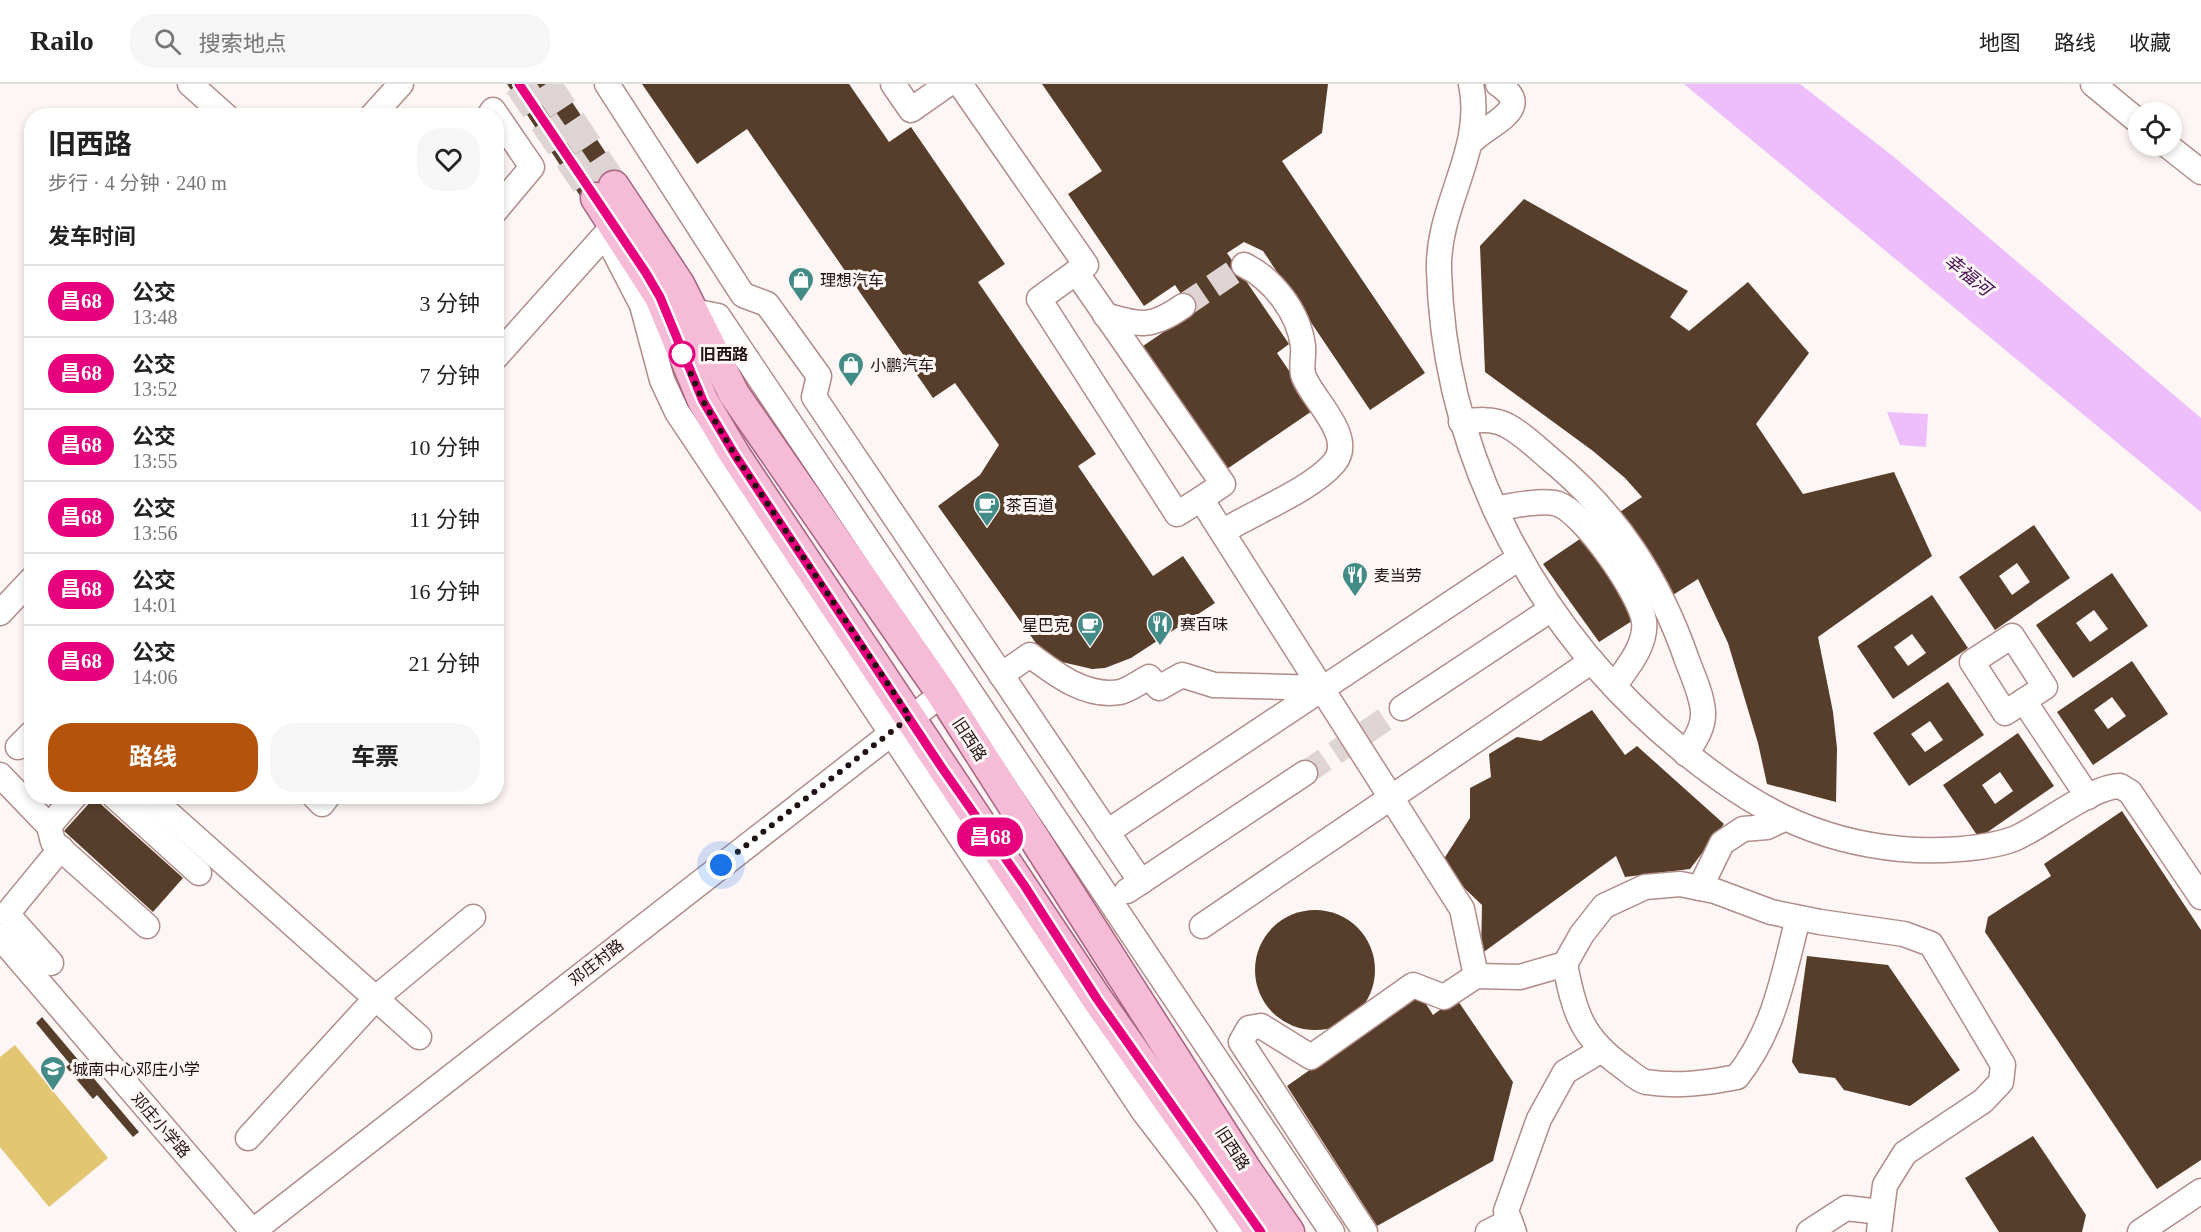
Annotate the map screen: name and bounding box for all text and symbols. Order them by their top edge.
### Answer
search box [130,14,550,68]
text: Railo [30,25,94,56]
icon: search [151,25,184,58]
text: 搜索地点 [199,31,287,56]
text: 地图 [1979,31,2021,55]
text: 路线 [2054,31,2096,55]
text: 收藏 [2129,31,2171,55]
map controls [2128,102,2182,156]
button: locate [2128,102,2182,156]
button: heart [417,128,480,191]
text: 旧西路 [48,129,132,160]
text: 步行 · 4 分钟 · 240 m [48,172,227,194]
text: 发车时间 [48,224,136,249]
water label: 幸福河 [1941,250,1998,302]
shop icon: 理想汽车 [786,265,816,303]
place label: 理想汽车 [820,272,884,289]
text: 公交 [132,280,176,305]
text: 昌68 [60,289,102,313]
text: 3 分钟 [419,291,480,316]
text: 13:48 [132,306,178,328]
marker: 旧西路 [669,341,695,367]
place label: 旧西路 [700,346,748,363]
shop icon: 小鹏汽车 [836,350,866,388]
text: 公交 [132,352,176,377]
place label: 小鹏汽车 [870,357,934,374]
text: 昌68 [60,361,102,385]
text: 7 分钟 [419,363,480,388]
text: 13:52 [132,378,178,400]
text: 公交 [132,424,176,449]
text: 昌68 [60,433,102,457]
text: 10 分钟 [408,435,480,460]
text: 13:55 [132,450,178,472]
cafe icon: 茶百道 [972,490,1002,528]
text: 公交 [132,496,176,521]
place label: 茶百道 [1006,497,1054,514]
text: 昌68 [60,505,102,529]
text: 11 分钟 [409,507,480,532]
text: 13:56 [132,522,178,544]
restaurant icon: 麦当劳 [1340,560,1370,598]
place label: 麦当劳 [1374,567,1422,584]
text: 公交 [132,568,176,593]
text: 昌68 [60,577,102,601]
text: 16 分钟 [408,579,480,604]
text: 14:01 [132,594,178,616]
restaurant icon: 赛百味 [1145,609,1175,647]
cafe icon: 星巴克 [1075,610,1105,648]
place label: 赛百味 [1180,616,1228,633]
place label: 星巴克 [1022,617,1070,634]
text: 公交 [132,640,176,665]
text: 昌68 [60,649,102,673]
text: 21 分钟 [408,651,480,676]
text: 14:06 [132,666,178,688]
street label: 旧西路 [949,715,990,764]
button: 路线 [48,723,258,792]
button: 车票 [270,723,480,792]
line badge: 昌68 [956,818,1024,856]
text: 昌68 [969,825,1011,849]
your location [706,850,736,880]
street label: 邓庄村路 [566,936,627,989]
school or university icon: 城南中心邓庄小学 [38,1054,68,1092]
place label: 城南中心邓庄小学 [72,1061,200,1078]
street label: 邓庄小学路 [128,1090,193,1161]
street label: 旧西路 [1212,1124,1253,1173]

